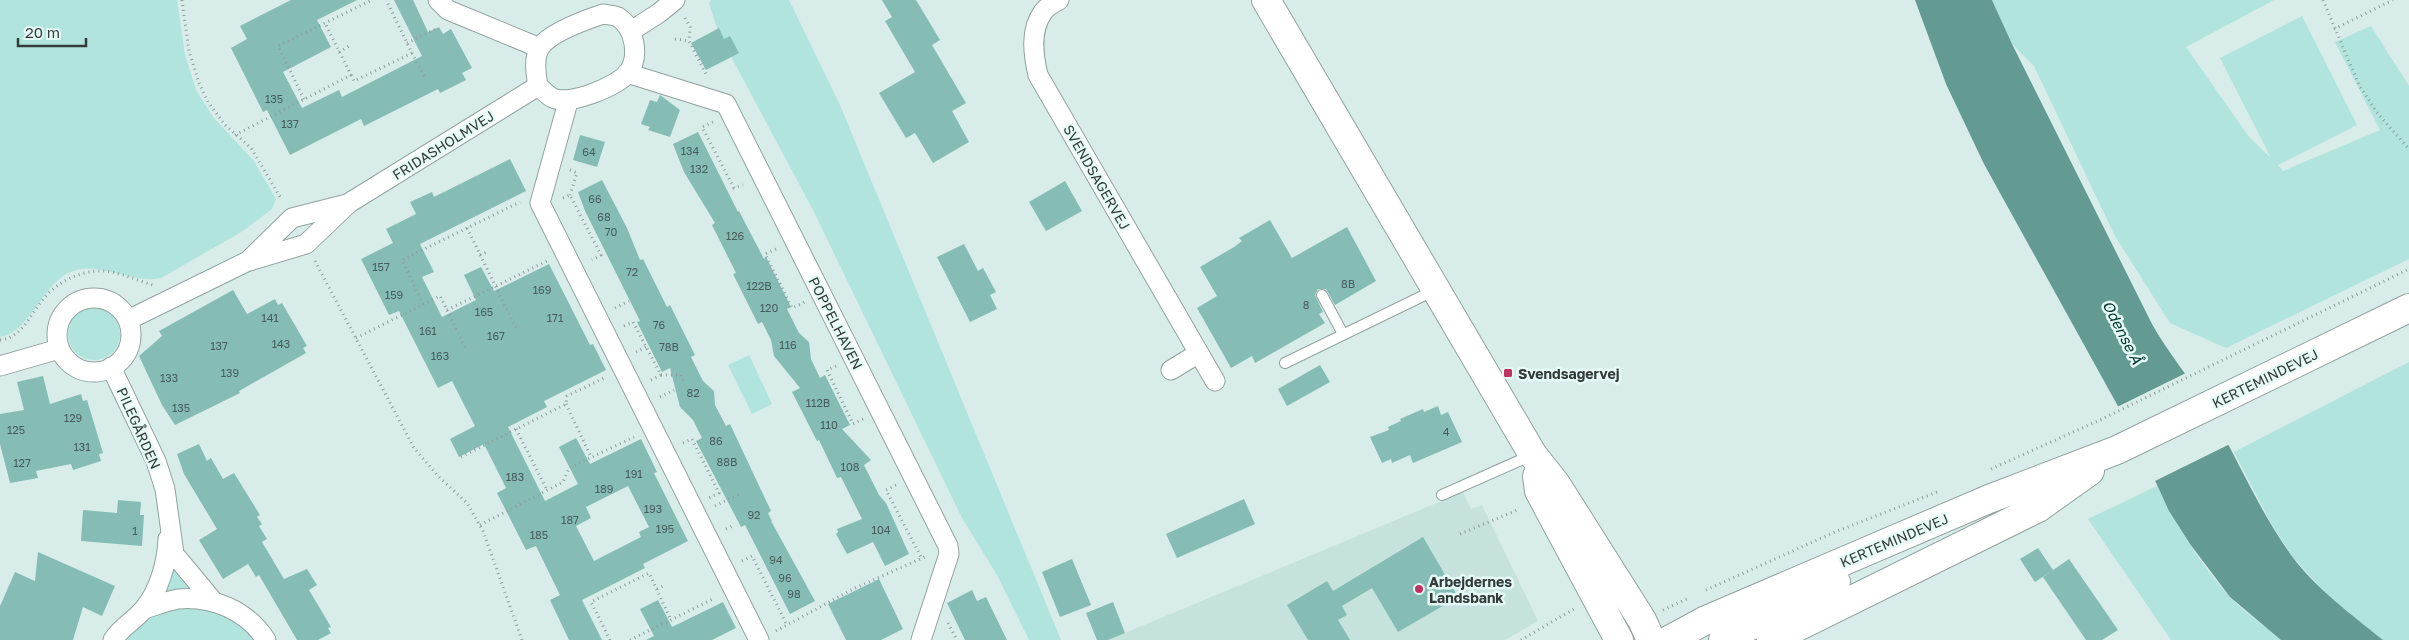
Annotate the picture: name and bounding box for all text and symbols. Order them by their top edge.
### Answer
scale bar [18,15,85,47]
text: 20 m [25,23,60,41]
house number: 135 [265,92,283,105]
street label: FRIDASHOLMVEJ [389,107,497,183]
house number: 137 [281,117,299,130]
street label: SVENDSAGERVEJ [1060,121,1134,233]
house number: 134 [681,144,700,157]
house number: 64 [582,145,596,158]
house number: 132 [690,162,708,175]
house number: 66 [588,192,602,205]
house number: 68 [597,210,611,223]
house number: 70 [605,225,618,238]
house number: 126 [726,229,745,242]
house number: 157 [372,260,390,273]
house number: 72 [626,265,638,278]
street label: POPPELHAVEN [805,274,867,372]
house number: 8B [1341,277,1355,290]
house number: 122B [746,279,772,292]
house number: 169 [533,283,551,296]
house number: 159 [385,288,403,301]
water label: Odense Å [2099,297,2147,368]
house number: 8 [1303,298,1310,311]
house number: 120 [760,301,778,314]
house number: 165 [475,305,493,318]
house number: 141 [261,311,279,324]
house number: 171 [547,311,563,324]
house number: 76 [653,318,666,331]
house number: 161 [419,324,437,337]
house number: 167 [487,329,505,342]
house number: 143 [272,337,290,350]
house number: 116 [779,338,797,351]
house number: 137 [210,339,228,352]
house number: 78B [659,340,679,353]
street label: KERTEMINDEVEJ [2209,345,2321,411]
house number: 163 [431,349,449,362]
place label: Svendsagervej [1518,365,1620,382]
house number: 139 [221,366,239,379]
marker: Svendsagervej [1502,367,1514,379]
house number: 133 [160,371,178,384]
street label: PILEGÅRDEN [113,385,165,471]
house number: 82 [686,386,700,399]
house number: 112B [806,396,830,409]
house number: 135 [172,401,190,414]
house number: 129 [64,411,82,424]
house number: 110 [820,418,838,431]
house number: 125 [7,423,25,436]
house number: 4 [1443,425,1450,438]
house number: 86 [709,434,723,447]
house number: 131 [73,440,91,453]
house number: 88B [717,455,737,468]
house number: 127 [13,456,31,469]
house number: 108 [841,460,860,473]
house number: 191 [625,467,643,480]
house number: 183 [506,470,524,483]
house number: 189 [595,482,613,495]
house number: 193 [644,502,662,515]
house number: 92 [747,508,761,521]
street label: KERTEMINDEVEJ [1837,510,1951,570]
house number: 187 [561,513,579,526]
house number: 195 [656,522,674,535]
house number: 104 [872,523,891,536]
house number: 1 [132,524,138,537]
house number: 185 [530,528,548,541]
house number: 94 [769,553,783,566]
house number: 96 [778,571,792,584]
place label: Arbejdernes Landsbank [1429,573,1512,606]
marker: Arbejdernes Landsbank [1413,583,1425,595]
house number: 98 [787,587,801,600]

